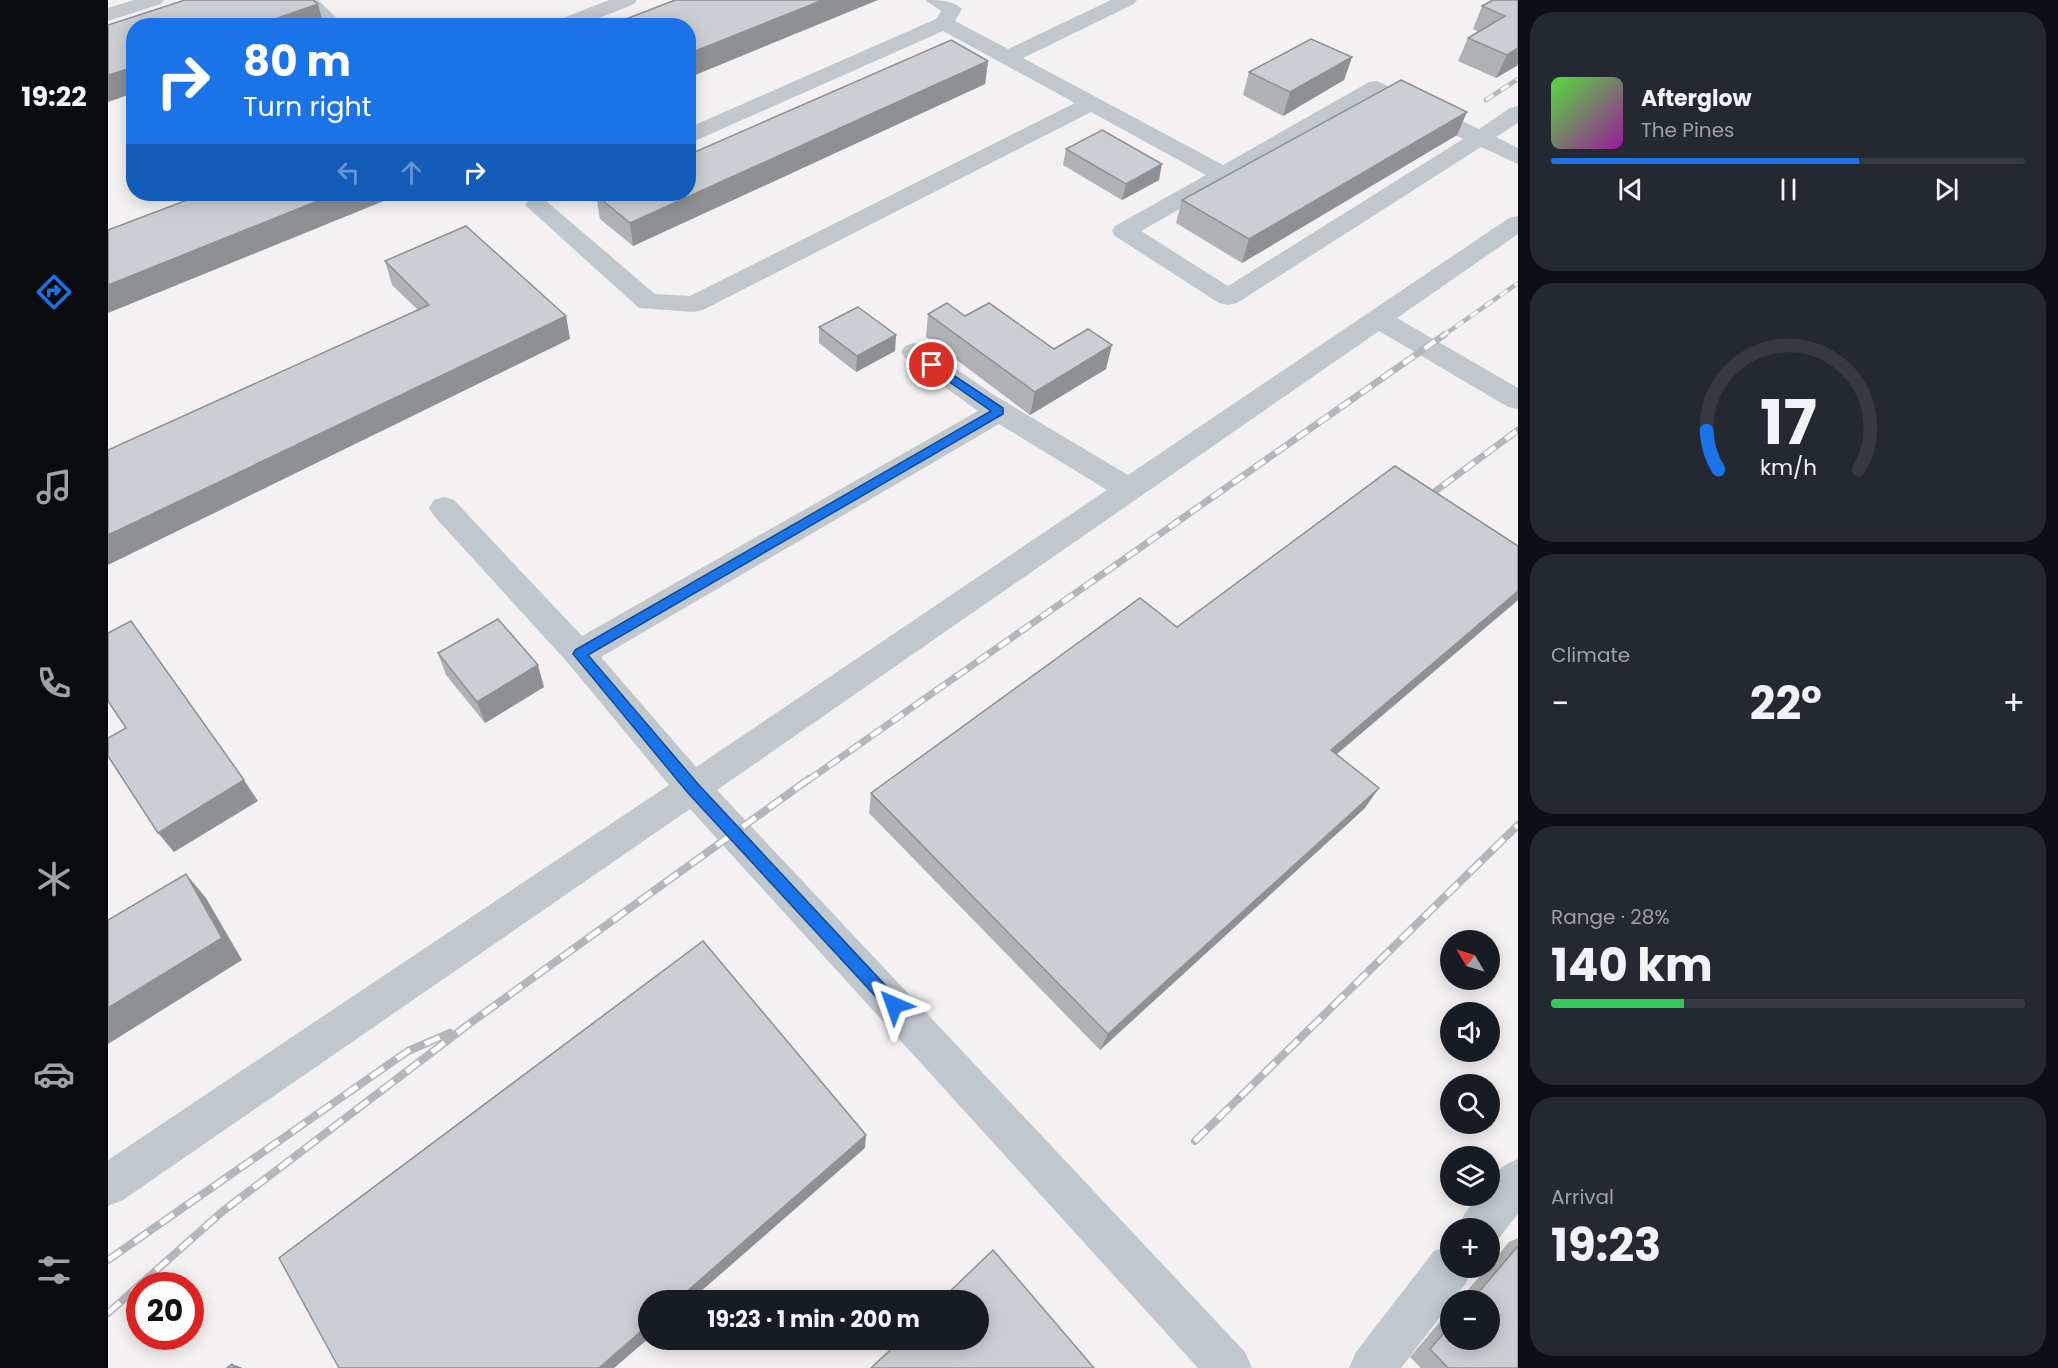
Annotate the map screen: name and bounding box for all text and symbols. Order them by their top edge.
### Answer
text: 80 m [243,32,351,91]
icon: right [144,42,222,120]
text: 19:22 [21,78,87,115]
text: Afterglow [1641,83,1752,114]
text: Turn right [243,88,372,125]
text: The Pines [1641,116,1735,144]
icon: left [332,156,365,189]
icon: ahead [395,156,428,189]
icon: right [458,156,491,189]
icon: previous [1614,173,1647,206]
icon: pause [1772,173,1805,206]
icon: next [1930,173,1963,206]
icon: directions [33,271,75,313]
pin [906,339,957,390]
icon: arrive [915,348,948,381]
text: 17 [1760,378,1816,466]
text: km/h [1759,452,1817,483]
icon: music [33,466,75,508]
text: Climate [1551,641,1630,669]
icon: phone [33,662,75,704]
text: 22° [1750,672,1822,735]
text: − [1551,680,1569,727]
text: + [2002,680,2025,727]
icon: climate [33,858,75,900]
text: Range · 28% [1551,903,1670,931]
north arrow [1440,930,1500,990]
map controls [1440,930,1500,1350]
text: 140 km [1551,934,1713,997]
position arrow [862,973,926,1037]
button: sound [1440,1002,1500,1062]
icon: car [33,1053,75,1095]
button: search [1440,1074,1500,1134]
button: layers [1440,1146,1500,1206]
text: Arrival [1551,1183,1614,1211]
text: 19:23 [1551,1214,1661,1277]
button: + [1440,1218,1500,1278]
icon: filters [33,1249,75,1291]
speed limit sign: 20 [126,1272,204,1350]
button: − [1440,1290,1500,1350]
text: 19:23 · 1 min · 200 m [707,1304,920,1335]

